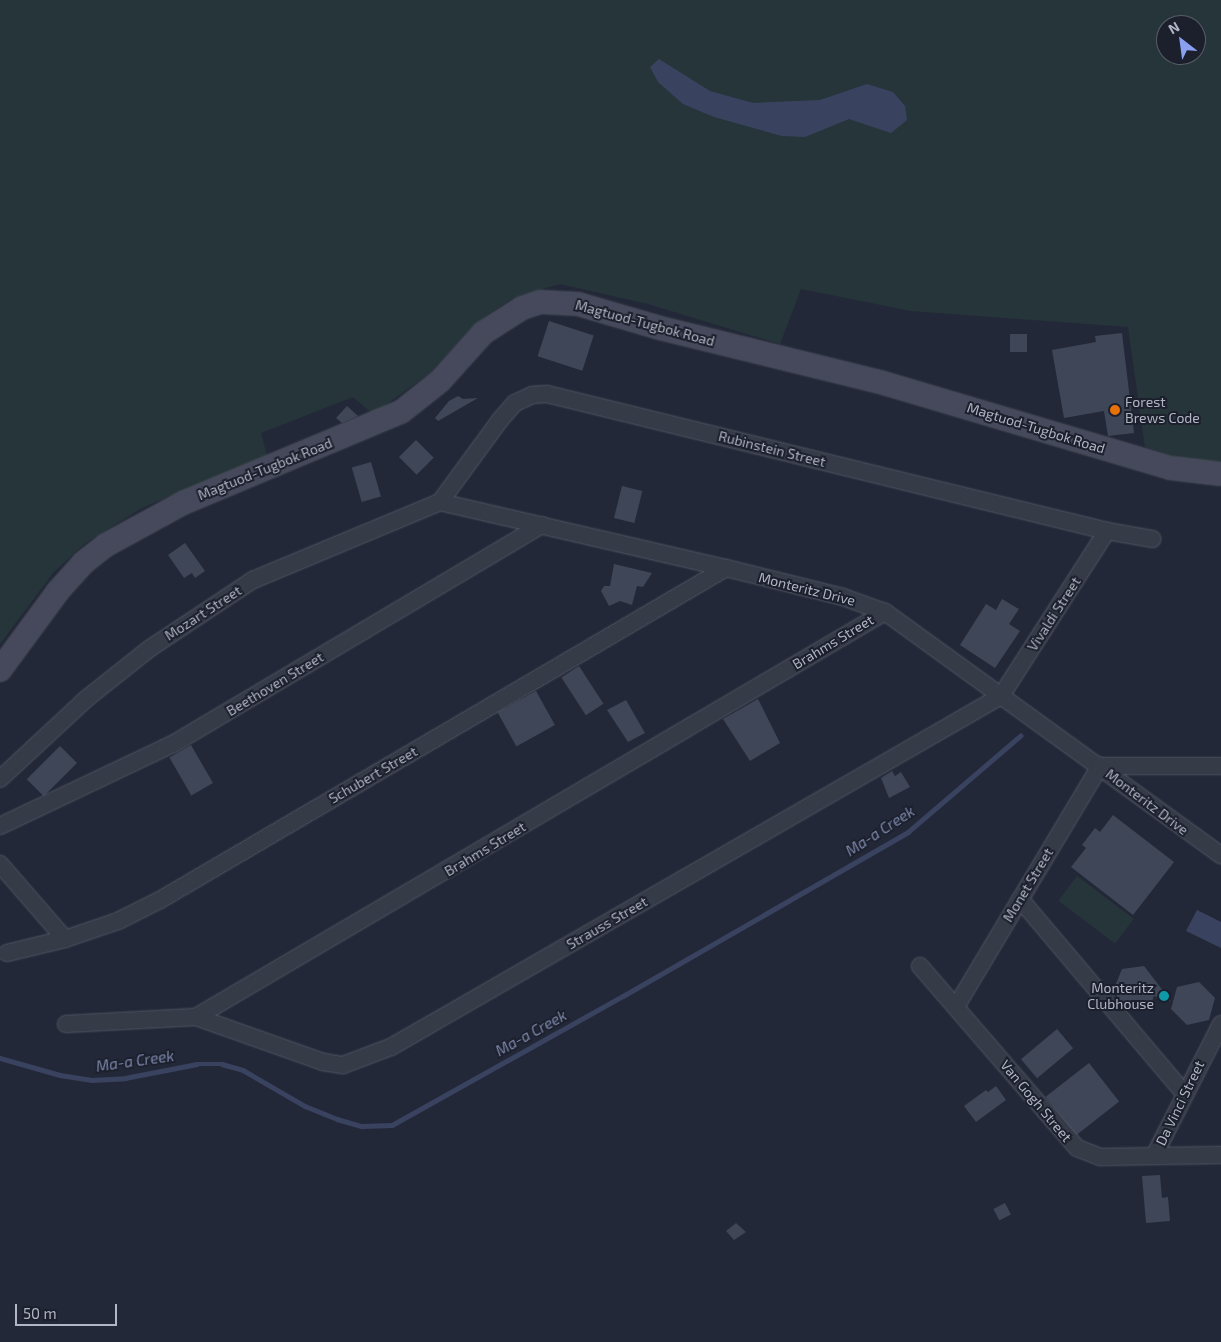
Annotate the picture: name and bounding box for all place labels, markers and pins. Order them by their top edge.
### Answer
place label: Forest Brews Code [1125,394,1200,427]
marker: Forest Brews Code [1109,404,1121,416]
place label: Monteritz Clubhouse [1087,980,1154,1012]
marker: Monteritz Clubhouse [1158,990,1170,1002]

